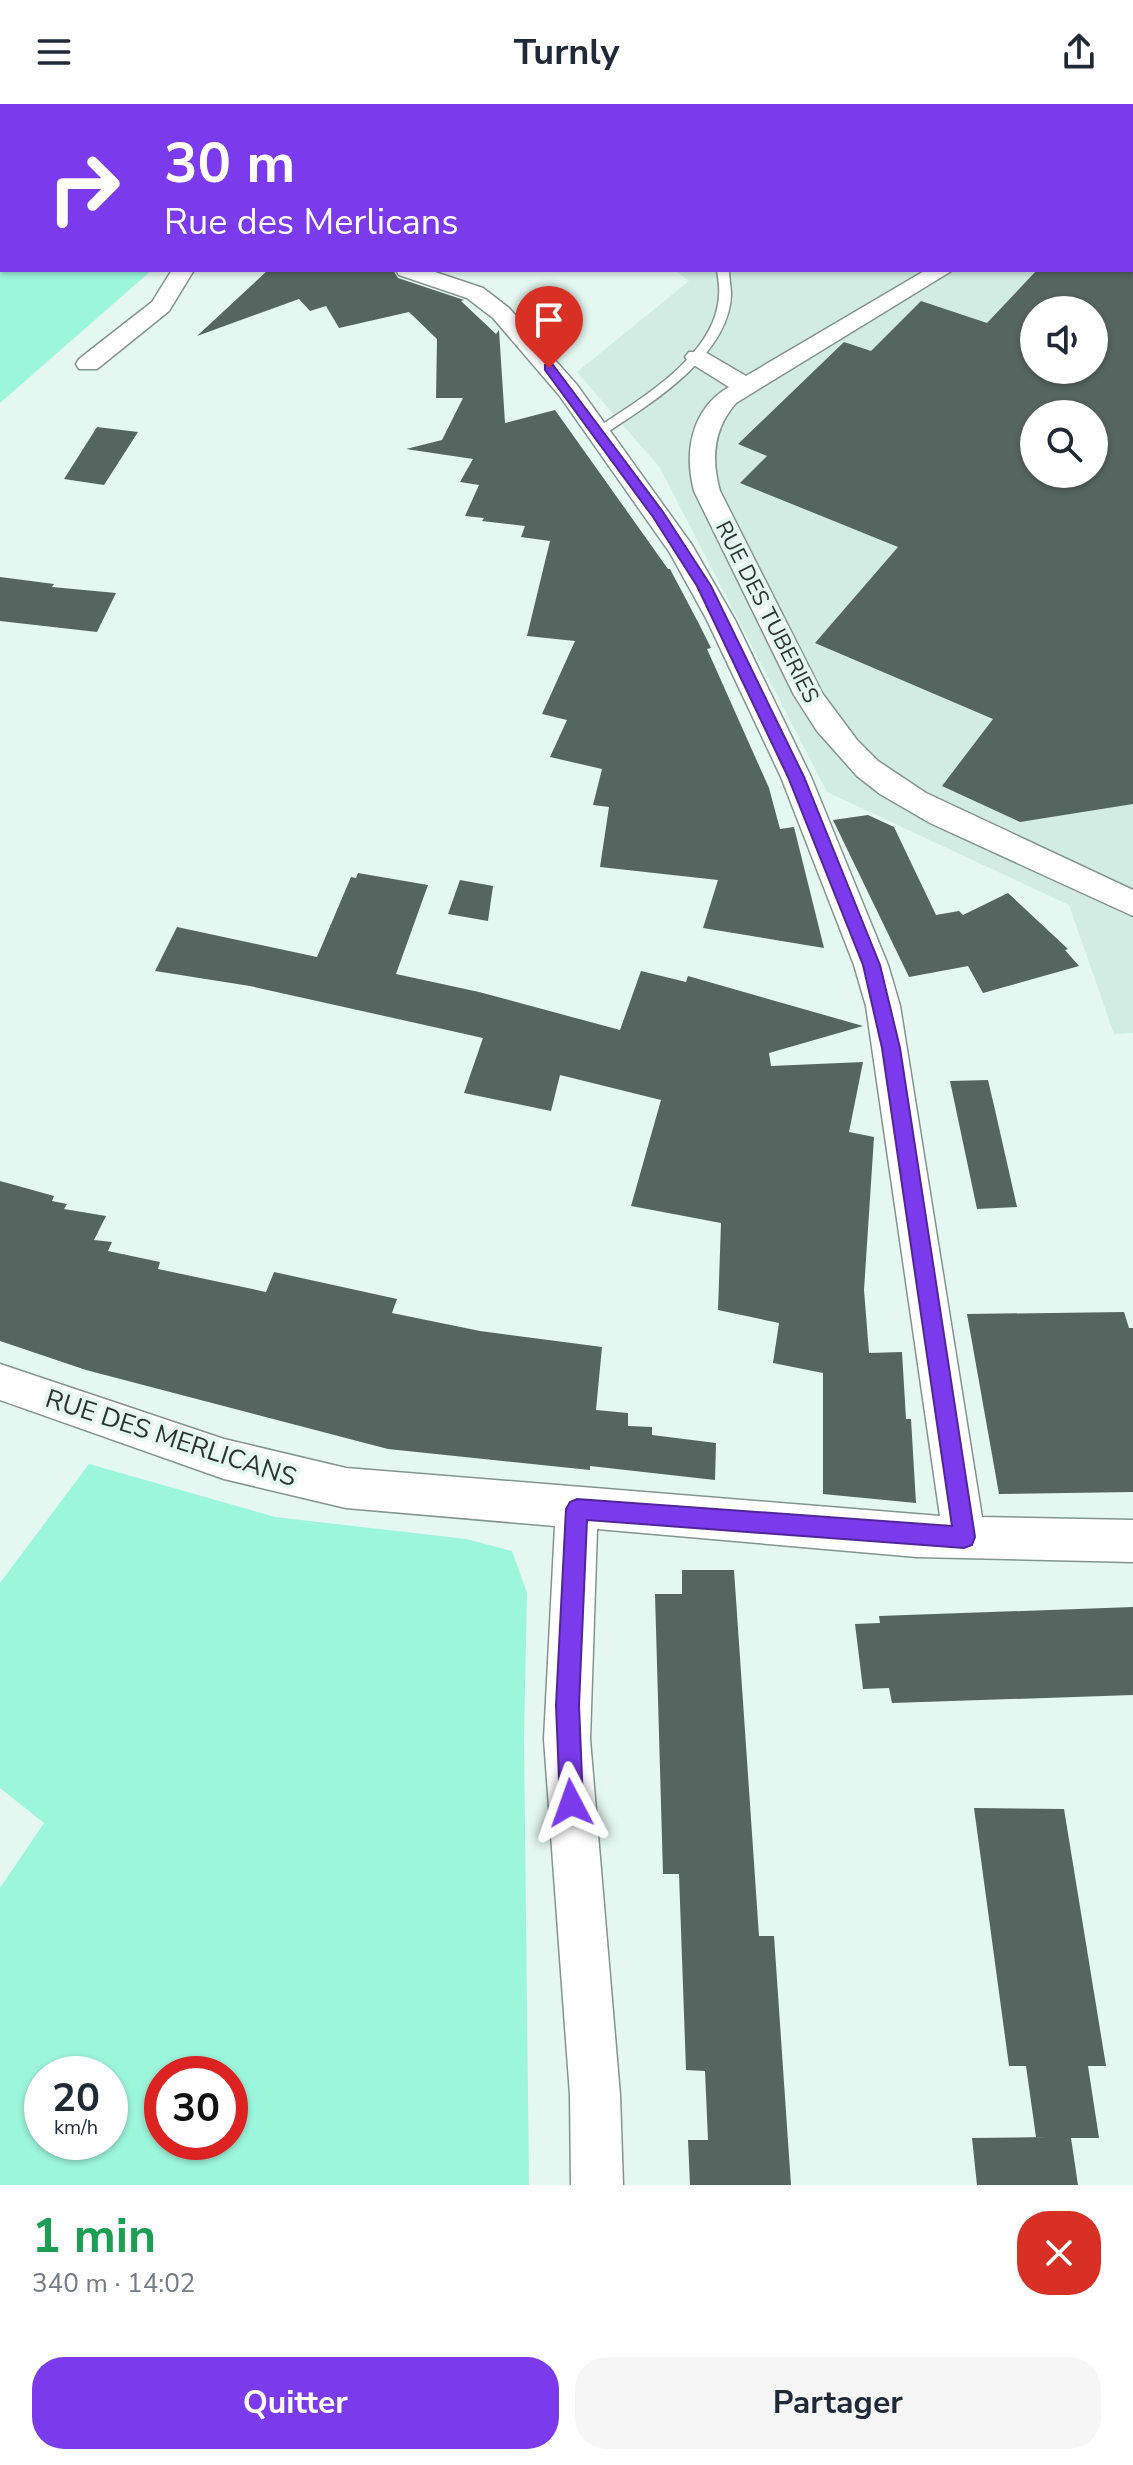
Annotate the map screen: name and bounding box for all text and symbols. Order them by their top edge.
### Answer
text: Turnly [514,28,619,77]
icon: menu [32,30,76,74]
icon: share [1057,30,1101,74]
text: 30 m [164,125,295,202]
icon: right [32,136,136,240]
text: Rue des Merlicans [164,198,459,247]
pin [515,286,583,368]
map controls [1020,296,1108,488]
button: sound [1020,296,1108,384]
icon: arrive [527,298,571,342]
button: search [1020,400,1108,488]
street label: RUE DES TUBERIES [708,516,826,708]
street label: RUE DES MERLICANS [41,1381,301,1495]
position arrow [529,1761,613,1845]
speed limit sign: 30 [144,2056,248,2160]
text: 20 [52,2071,100,2125]
text: km/h [54,2114,98,2141]
text: 1 min [32,2203,156,2269]
button: close [1017,2211,1101,2295]
text: 340 m · 14:02 [32,2266,195,2301]
button: Quitter [32,2357,559,2449]
button: Partager [575,2357,1101,2449]

